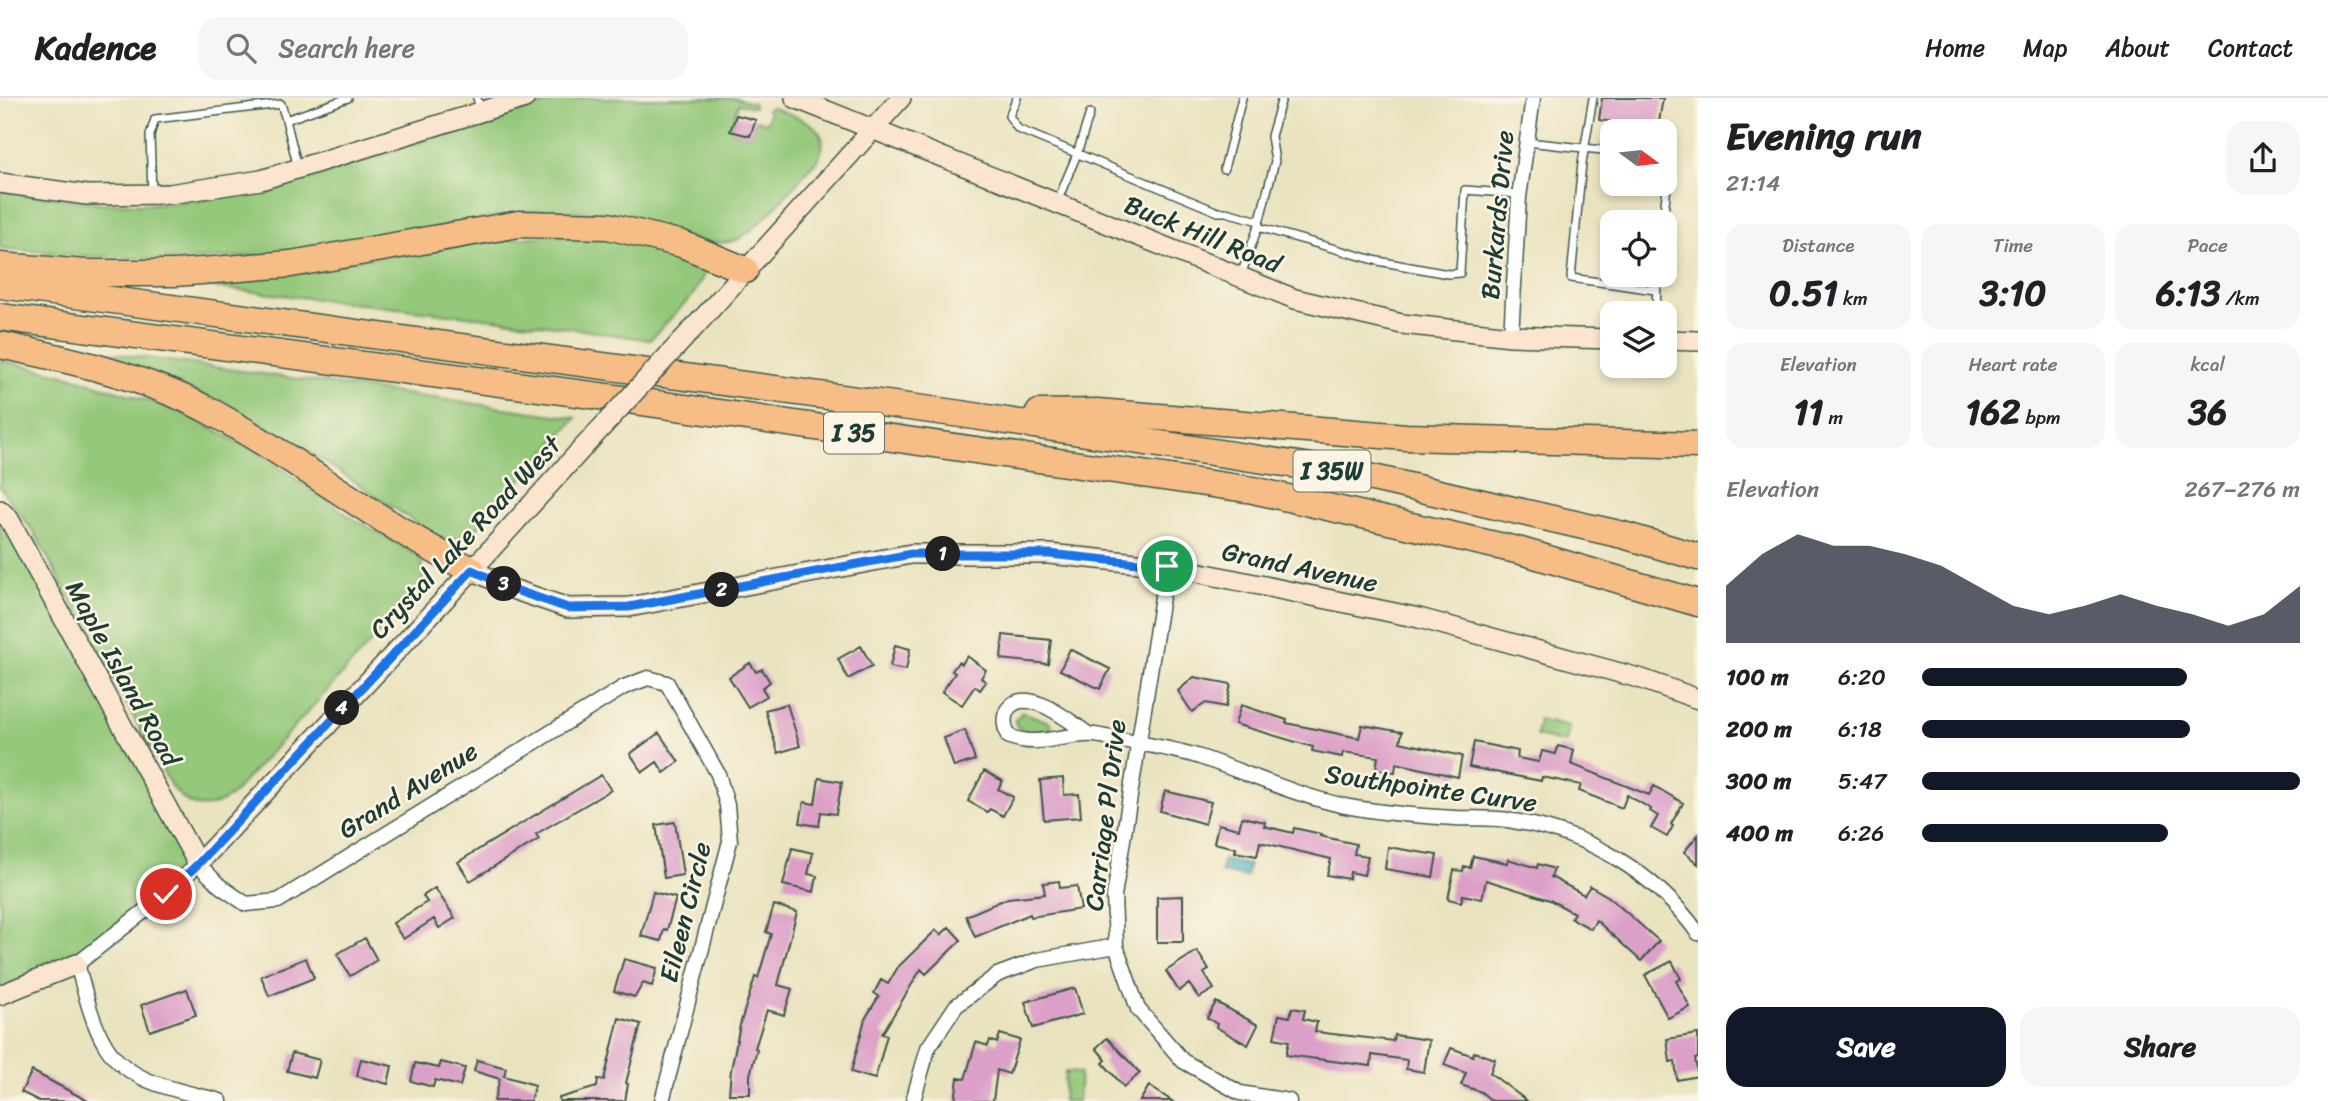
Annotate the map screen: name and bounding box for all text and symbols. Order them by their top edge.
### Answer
search box [198,17,688,80]
text: Kadence [35,19,156,77]
text: Search here [278,25,415,71]
text: Home [1925,27,1985,69]
text: Map [2023,27,2067,69]
text: About [2105,27,2170,69]
text: Contact [2208,27,2293,69]
icon: search [222,29,260,67]
text: Evening run [1726,103,1922,170]
north arrow [1600,119,1676,196]
map controls [1600,119,1677,378]
button: share [2226,121,2300,195]
street label: Burkards Drive [1467,128,1527,302]
text: 21:14 [1726,163,1780,204]
street label: Buck Hill Road [1117,182,1291,287]
button: locate [1600,210,1677,287]
text: Distance [1782,229,1854,262]
text: Time [1993,229,2033,262]
text: Pace [2188,229,2228,262]
text: 0.51 [1769,262,1838,324]
text: 3:10 [1980,262,2046,324]
text: 6:13 [2156,262,2220,324]
text: km [1838,282,1868,315]
text: /km [2220,282,2260,315]
button: layers [1600,301,1677,378]
text: Elevation [1780,348,1857,381]
text: Heart rate [1968,348,2058,381]
text: kcal [2190,348,2225,381]
text: 11 [1794,381,1824,443]
text: 162 [1965,381,2021,443]
text: 36 [2188,381,2227,443]
text: m [1824,401,1843,434]
text: bpm [2021,401,2061,434]
road number: I 35 [824,412,884,454]
street label: Crystal Lake Road West [357,423,574,650]
road number: I 35W [1294,450,1370,492]
text: Elevation [1726,469,1819,510]
text: 267–276 m [2184,469,2300,510]
street label: Grand Avenue [1218,528,1382,606]
pin: 1 [926,536,960,572]
pin [1137,536,1197,596]
text: 1 [938,537,947,570]
icon: arrive [1148,547,1186,585]
pin: 3 [486,566,522,602]
text: 3 [498,567,509,600]
street label: Maple Island Road [53,571,194,777]
pin: 2 [704,573,740,608]
text: 2 [716,573,727,606]
text: 100 m [1726,657,1789,698]
text: 6:20 [1838,657,1886,698]
pin: 4 [324,690,360,726]
text: 4 [336,691,347,724]
text: 200 m [1726,709,1792,750]
text: 6:18 [1838,709,1882,750]
street label: Carriage Pl Drive [1070,716,1140,914]
street label: Grand Avenue [329,729,487,851]
street label: Southpointe Curve [1322,750,1540,826]
text: 300 m [1726,761,1791,802]
text: 5:47 [1838,761,1887,802]
text: 400 m [1726,813,1793,854]
text: 6:26 [1838,813,1884,854]
street label: Eileen Circle [645,837,725,987]
pin [136,864,196,924]
icon: check [147,875,185,913]
button: Save [1726,1007,2006,1087]
button: Share [2020,1007,2300,1087]

